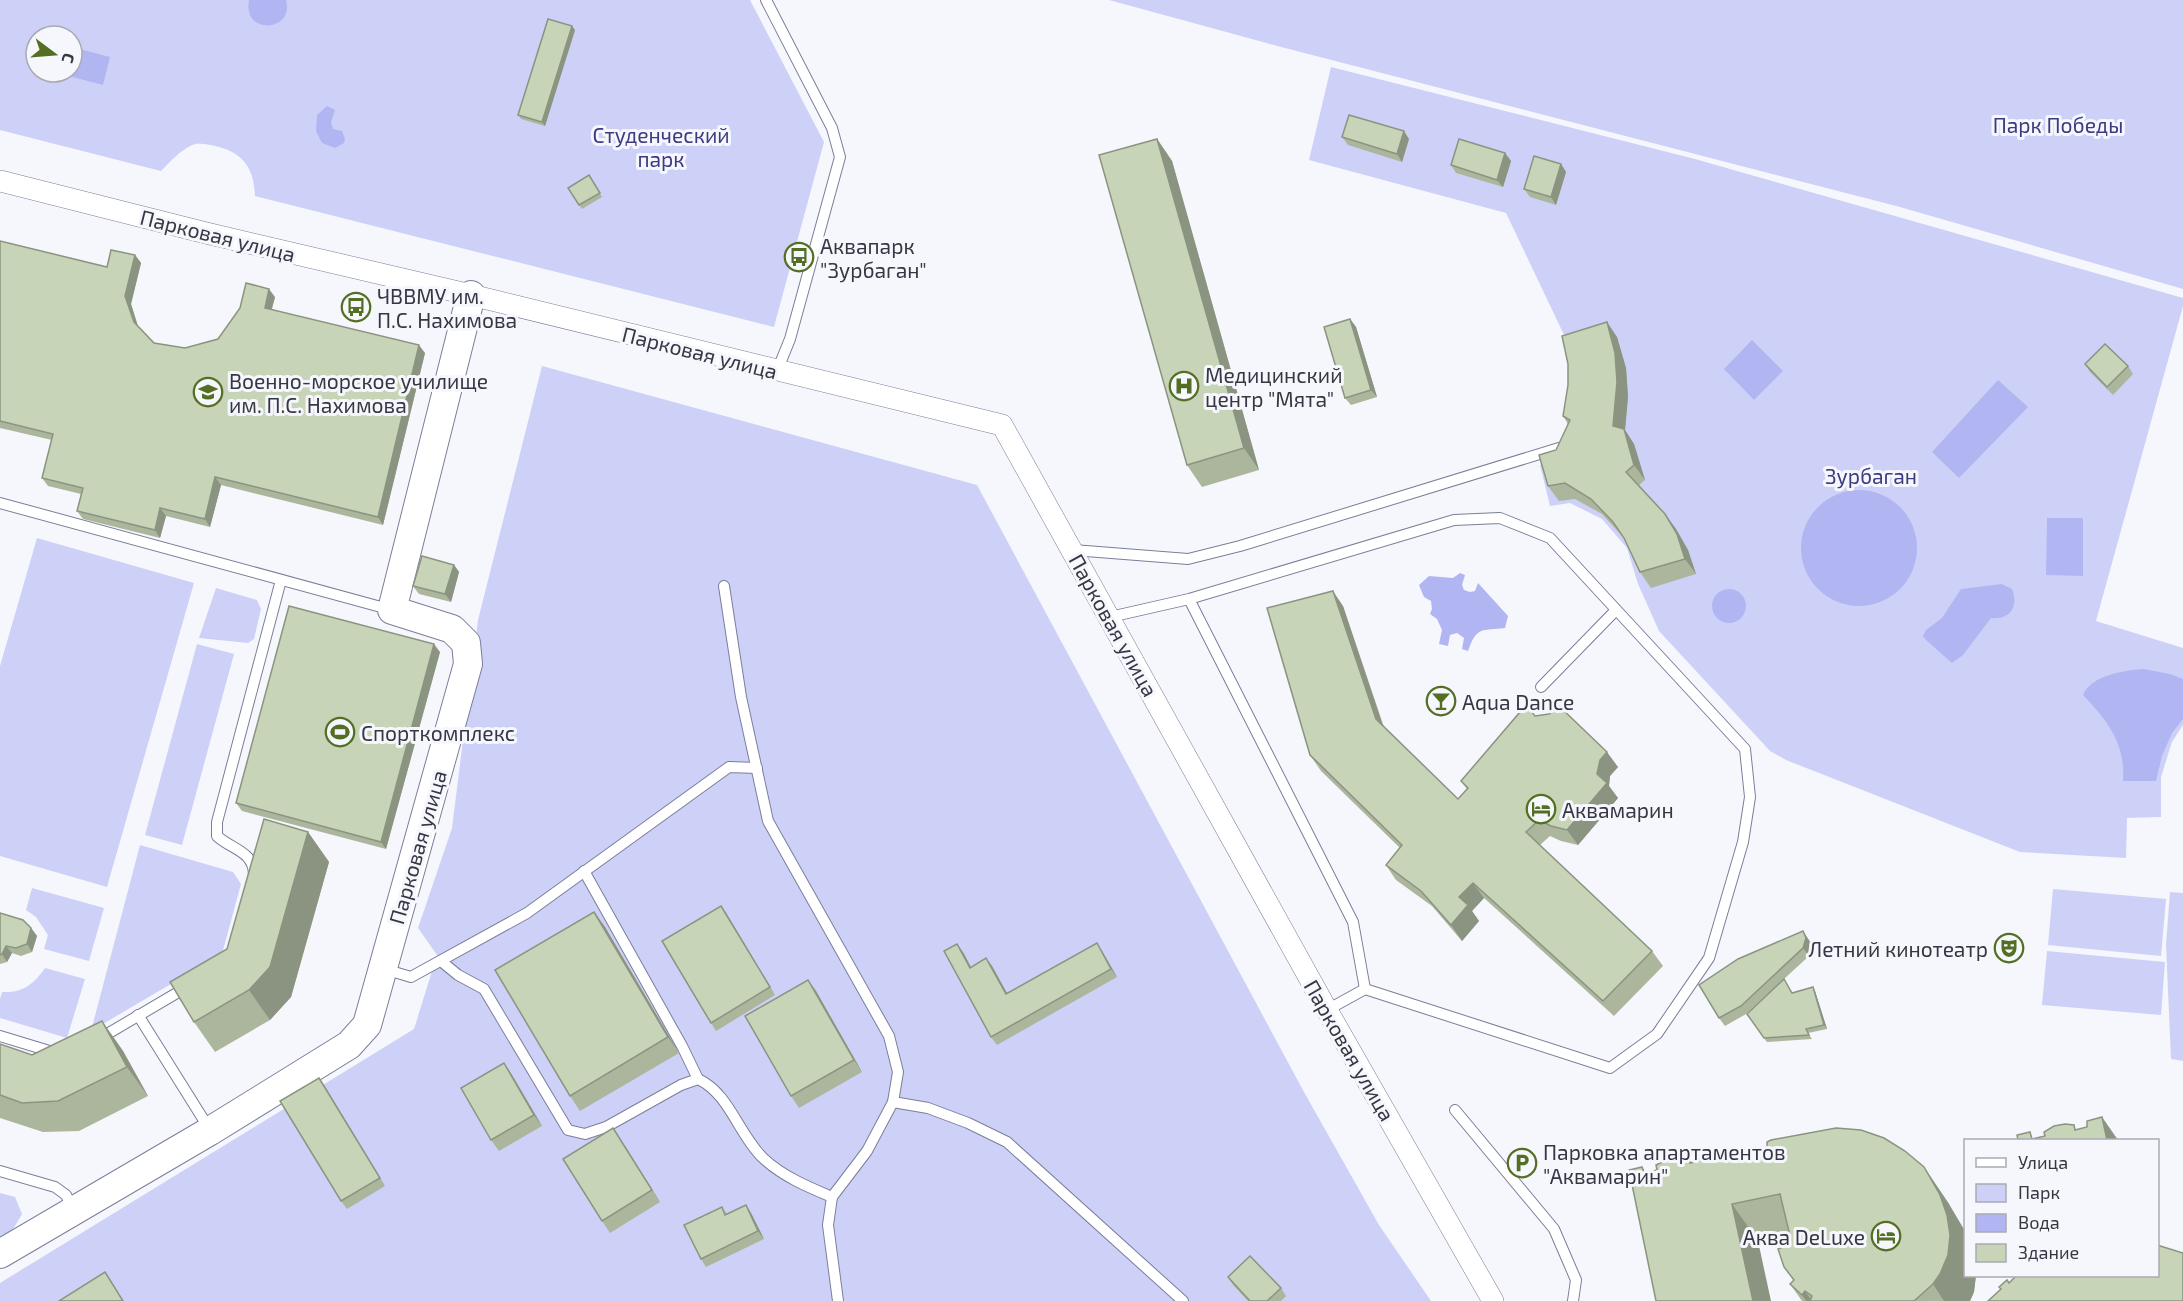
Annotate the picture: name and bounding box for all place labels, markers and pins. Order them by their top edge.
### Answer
place label: Аквапарк "Зурбаган" [820,233,927,283]
bus stop icon: Аквапарк "Зурбаган" [783,241,815,273]
place label: ЧВВМУ им. П.С. Нахимова [377,283,517,332]
bus stop icon: ЧВВМУ им. П.С. Нахимова [340,291,372,323]
place label: Медицинский центр "Мята" [1205,362,1343,411]
place label: Военно-морское училище им. П.С. Нахимова [229,368,488,417]
hospital icon: Медицинский центр "Мята" [1168,370,1200,402]
school or university icon: Военно-морское училище им. П.С. Нахимова [192,376,224,408]
bar icon: Aqua Dance [1425,685,1457,717]
place label: Aqua Dance [1462,689,1574,714]
sports icon: Спорткомплекс [324,716,356,748]
place label: Спорткомплекс [361,720,515,745]
hotel icon: Аквамарин [1525,793,1557,825]
place label: Аквамарин [1562,797,1674,822]
theatre icon: Летний кинотеатр [1993,932,2025,964]
place label: Летний кинотеатр [1808,936,1988,961]
place label: Парковка апартаментов "Аквамарин" [1543,1139,1786,1188]
parking icon: Парковка апартаментов "Аквамарин" [1506,1147,1538,1179]
hotel icon: Аква DeLuxe [1870,1220,1902,1252]
place label: Аква DeLuxe [1743,1224,1865,1249]

